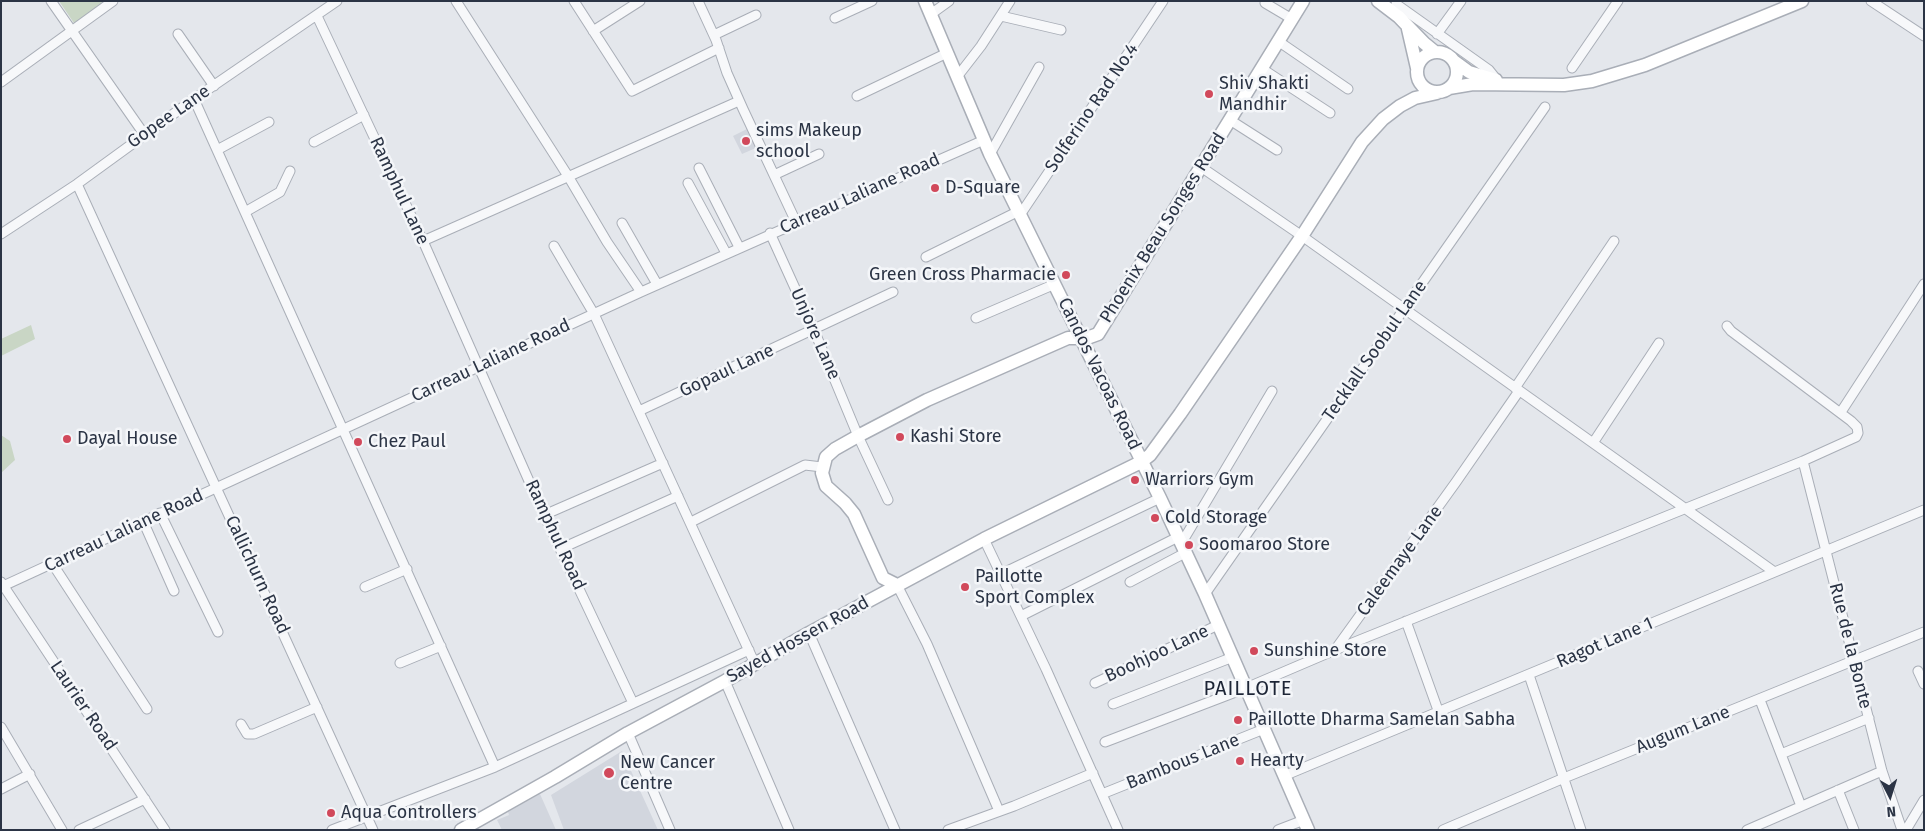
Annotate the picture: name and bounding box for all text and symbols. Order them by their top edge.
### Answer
street label: Solferino Rad No.4 [1041,39,1143,177]
place label: Shiv Shakti Mandhir [1219,73,1309,116]
street label: Gopee Lane [124,81,214,153]
marker: Shiv Shakti Mandhir [1203,88,1215,100]
place label: sims Makeup school [756,120,862,162]
street label: Phoenix Beau Songes Road [1096,129,1230,327]
street label: Ramphul Lane [365,134,433,248]
marker: sims Makeup school [740,135,752,147]
street label: Carreau Laliane Road [777,149,943,239]
place label: D-Square [945,177,1020,199]
marker: D-Square [929,182,941,194]
place label: Green Cross Pharmacie [869,264,1056,286]
marker: Green Cross Pharmacie [1060,269,1072,281]
street label: Tecklall Soobul Lane [1318,276,1432,426]
street label: Unjore Lane [785,285,845,383]
street label: Candos Vacoas Road [1053,294,1145,454]
street label: Carreau Laliane Road [408,315,574,407]
street label: Gopaul Lane [676,340,778,402]
place label: Kashi Store [910,426,1002,448]
place label: Dayal House [77,428,178,450]
place label: Chez Paul [368,431,446,453]
marker: Kashi Store [894,431,906,443]
marker: Dayal House [61,433,73,445]
marker: Chez Paul [352,436,364,448]
place label: Warriors Gym [1145,469,1254,491]
marker: Warriors Gym [1129,474,1141,486]
street label: Ramphul Road [520,476,590,594]
street label: Carreau Laliane Road [41,485,207,577]
street label: Caleemaye Lane [1353,501,1447,621]
place label: Cold Storage [1165,507,1267,529]
street label: Callichurn Road [220,512,294,638]
marker: Cold Storage [1149,512,1161,524]
place label: Soomaroo Store [1199,534,1330,556]
marker: Soomaroo Store [1183,539,1195,551]
place label: Paillotte Sport Complex [975,566,1094,608]
marker: Paillotte Sport Complex [959,581,971,593]
street label: Rue de la Bonte [1824,581,1876,711]
street label: Sayed Hossen Road [723,592,873,688]
street label: Ragot Lane 1 [1554,613,1656,673]
street label: Boohjoo Lane [1102,620,1212,688]
place label: Sunshine Store [1264,640,1387,662]
marker: Sunshine Store [1248,645,1260,657]
street label: Laurier Road [45,657,121,755]
district label: PAILLOTE [1203,677,1293,701]
street label: Augum Lane [1633,701,1733,759]
place label: Paillotte Dharma Samelan Sabha [1248,709,1515,731]
marker: Paillotte Dharma Samelan Sabha [1232,714,1244,726]
street label: Bambous Lane [1123,730,1243,794]
place label: Hearty [1250,750,1304,772]
place label: New Cancer Centre [620,752,715,794]
marker: Hearty [1234,755,1246,767]
marker: New Cancer Centre [602,766,616,780]
north arrow [1865,771,1915,821]
place label: Aqua Controllers [341,802,477,824]
text: N [1886,803,1897,820]
marker: Aqua Controllers [325,807,337,819]

